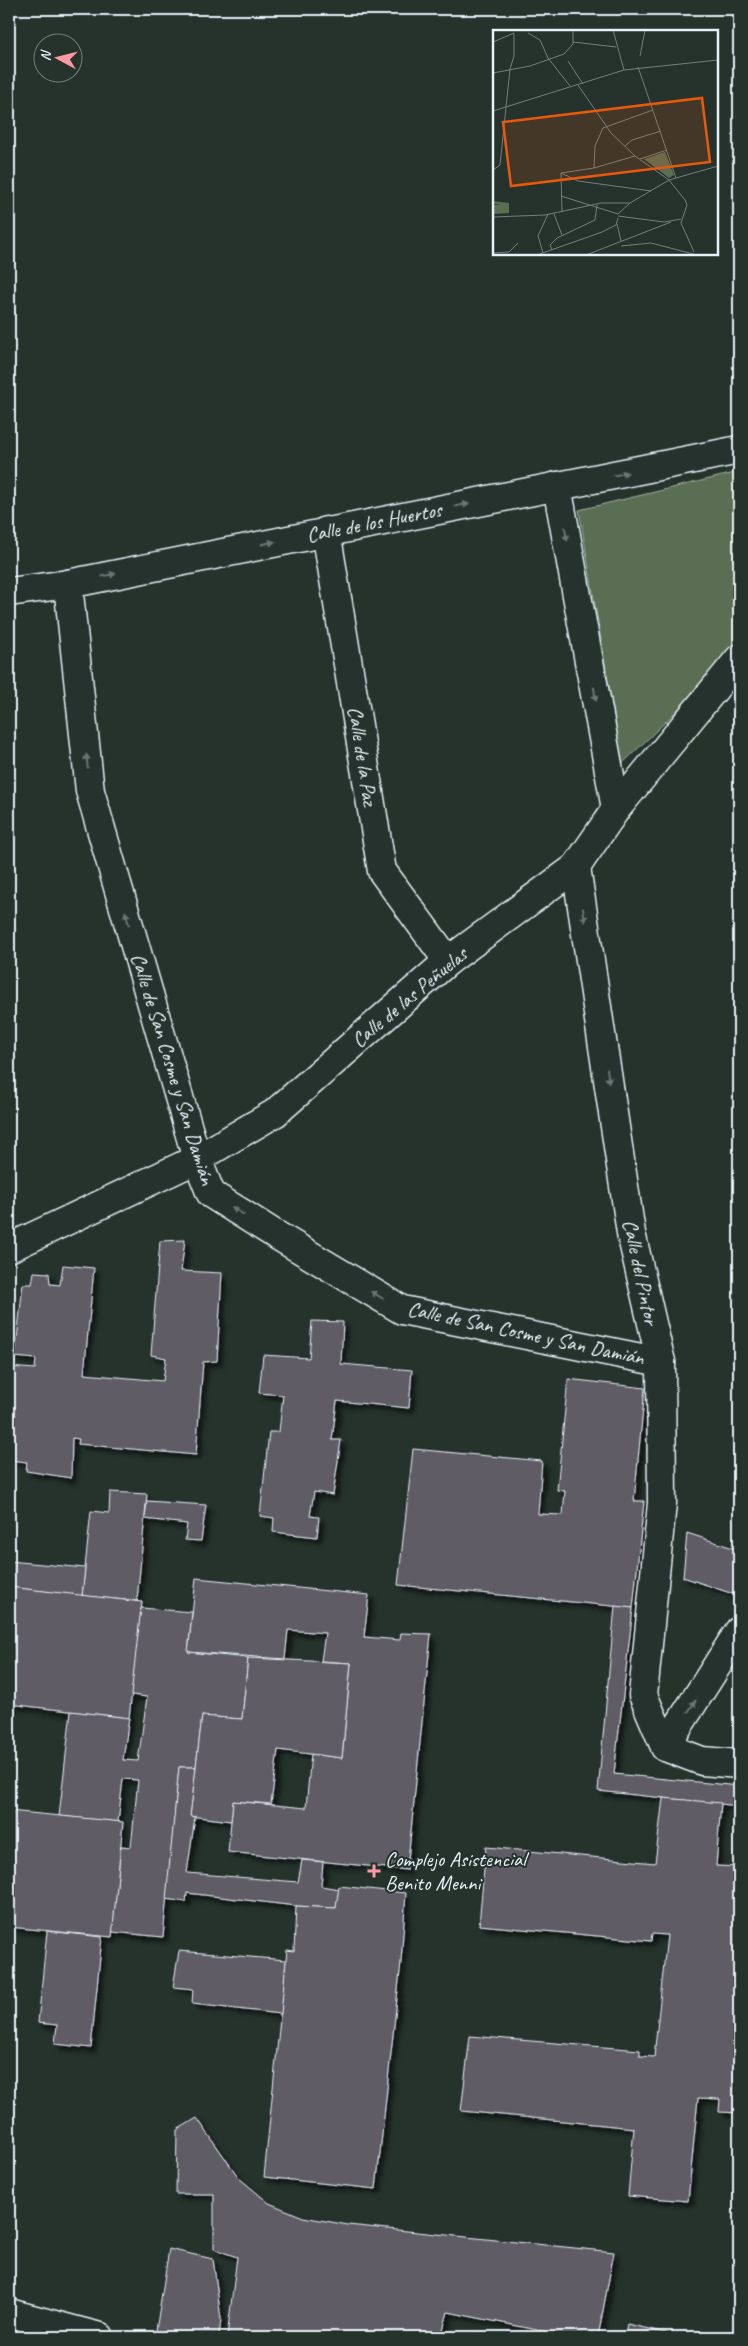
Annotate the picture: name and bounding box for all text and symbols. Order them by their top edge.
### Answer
inset map [493,30,718,255]
north arrow [32,32,82,82]
text: N [37,49,55,62]
one-way arrow [614,469,630,477]
street label: Calle de los Huertos [304,496,446,548]
one-way arrow [454,500,470,508]
one-way arrow [562,526,570,542]
one-way arrow [260,539,275,547]
one-way arrow [101,571,117,579]
one-way arrow [591,686,599,702]
street label: Calle de la Paz [342,705,384,810]
one-way arrow [83,753,91,769]
one-way arrow [580,908,588,924]
one-way arrow [123,910,131,925]
street label: Calle de las Peñuelas [346,940,474,1053]
street label: Calle de San Cosme y San Damián [125,950,221,1189]
one-way arrow [605,1068,613,1084]
one-way arrow [231,1206,244,1216]
street label: Calle del Pintor [617,1217,665,1329]
one-way arrow [370,1290,383,1299]
street label: Calle de San Cosme y San Damián [405,1295,647,1371]
one-way arrow [687,1699,696,1712]
place label: Complejo Asistencial Benito Menni [385,1846,529,1896]
marker: Complejo Asistencial Benito Menni [367,1864,381,1878]

